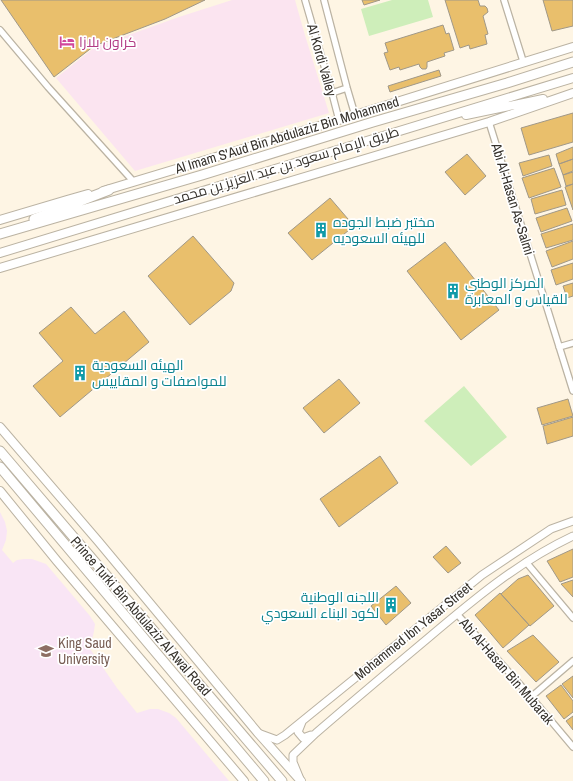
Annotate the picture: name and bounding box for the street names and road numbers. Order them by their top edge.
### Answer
street label: Al Kordi Valley [303,21,341,99]
street label: Al Imam S'Aud Bin Abdulaziz Bin Mohammed [172,92,401,178]
street label: طريق الإمام سعود بن عبد العزيز بن محمد [171,122,401,209]
street label: Abi Al-Hasan As-Salmi [487,140,539,257]
street label: Prince Turki Bin Abdulaziz Al Awal Road [67,533,215,699]
street label: Mohammed Ibn Yasar Street [351,578,475,684]
street label: Abi Al-Hasan Bin Mubarak [455,613,558,728]

